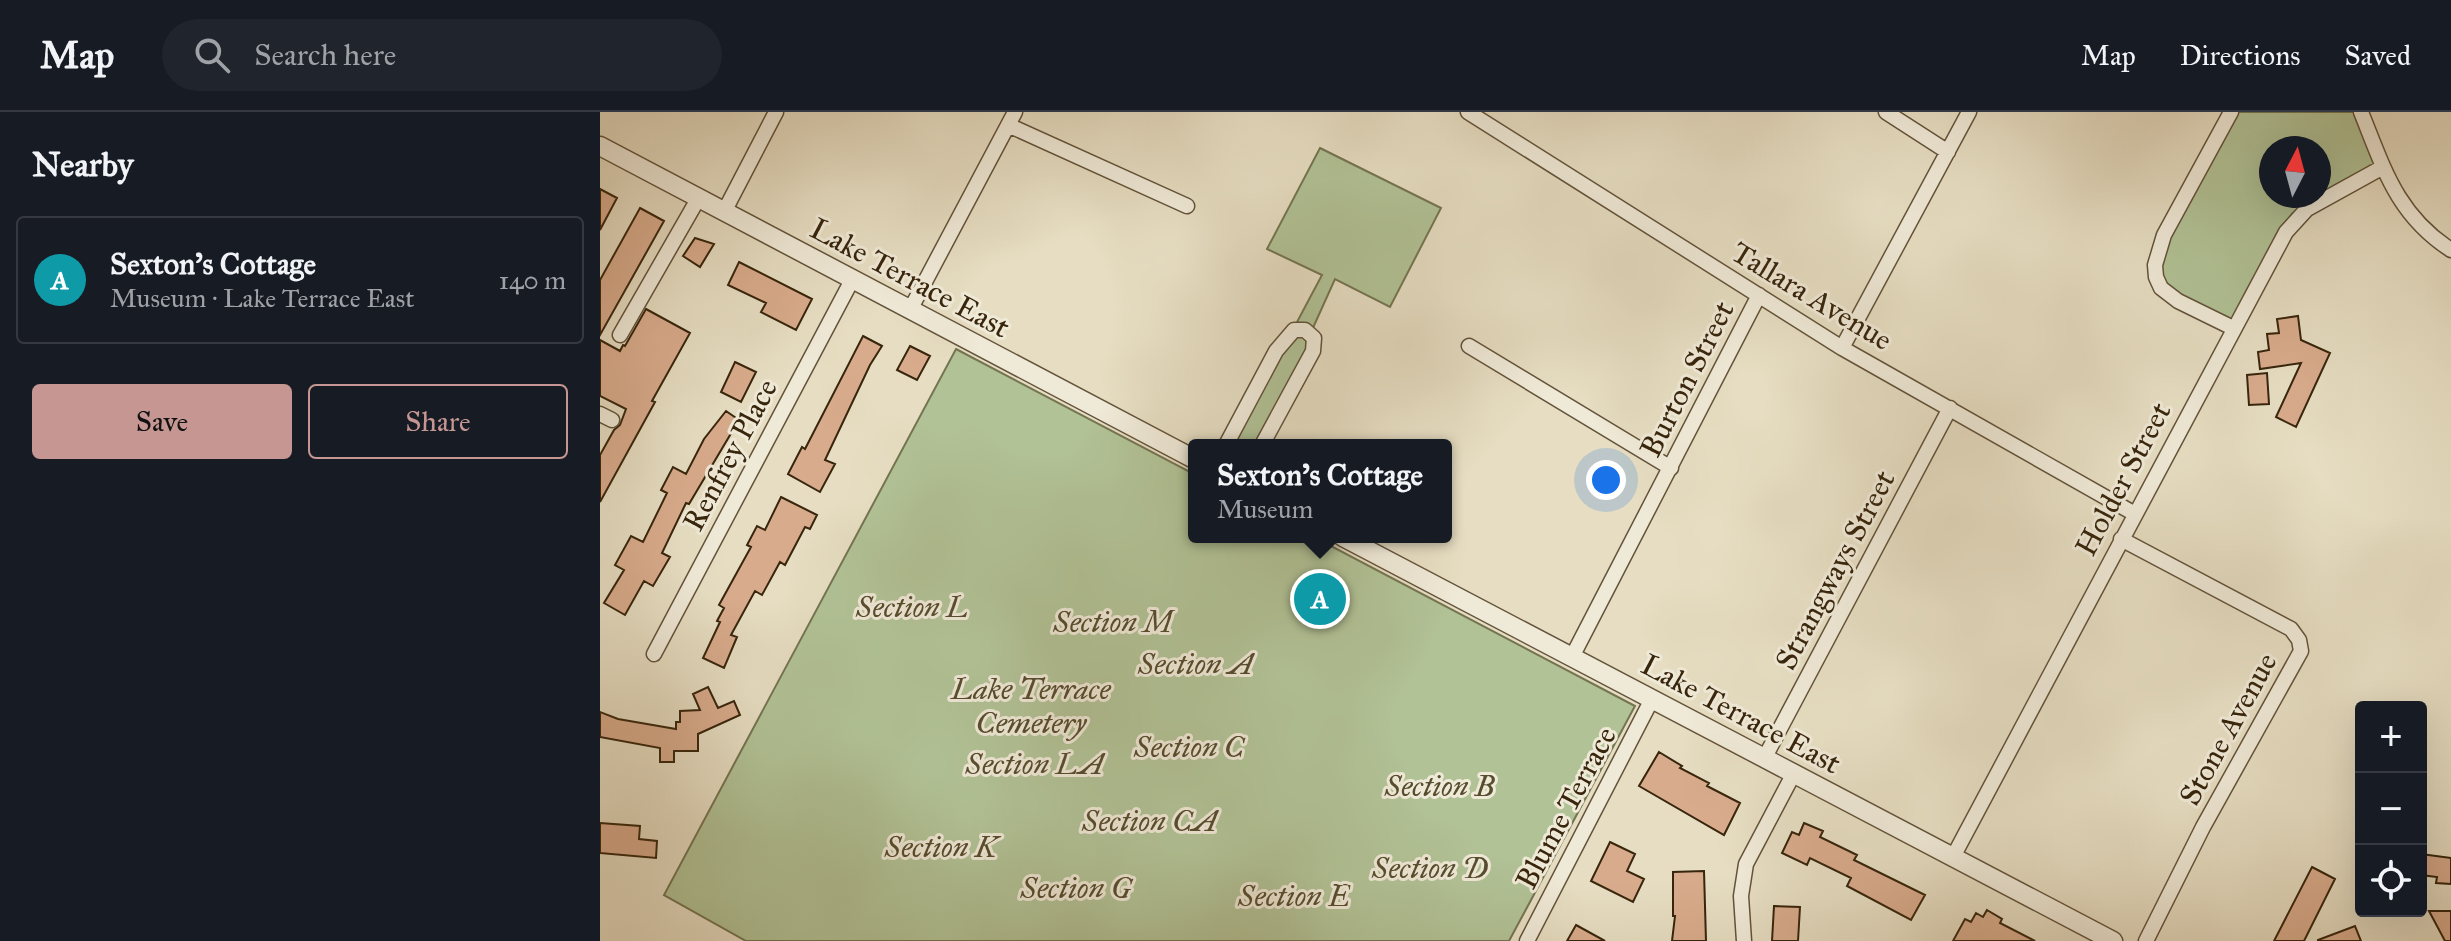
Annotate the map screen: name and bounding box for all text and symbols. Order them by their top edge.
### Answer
search box [162,19,722,91]
text: Map [40,32,114,78]
icon: search [190,33,234,77]
text: Search here [254,37,396,73]
text: Map [2081,38,2136,73]
text: Directions [2180,38,2301,73]
text: Saved [2345,38,2411,73]
north arrow [2259,136,2331,208]
text: Nearby [32,144,134,185]
street label: Lake Terrace East [804,210,1016,346]
street label: Tallara Avenue [1725,234,1899,358]
text: Sexton's Cottage [110,246,316,282]
text: A [51,264,69,296]
text: 140 m [499,264,566,296]
text: Museum · Lake Terrace East [110,282,414,314]
street label: Burton Street [1632,295,1742,463]
street label: Renfrey Place [675,373,785,537]
button: Save [32,384,292,459]
button: Share [308,384,568,459]
street label: Holder Street [2068,396,2179,562]
popup [1188,439,1452,543]
text: Sexton's Cottage [1217,457,1423,493]
your location [1586,460,1626,500]
street label: Strangways Street [1767,464,1903,676]
text: Museum [1217,493,1313,525]
pin: A [1294,569,1346,629]
park label: Section L [855,589,968,625]
park label: Section M [1052,604,1175,640]
park label: Section A [1137,646,1255,682]
street label: Lake Terrace East [1635,646,1847,782]
street label: Stone Avenue [2171,647,2285,811]
park label: Lake Terrace Cemetery [949,671,1112,741]
map controls [2355,701,2427,917]
button: + [2355,701,2427,773]
street label: Blume Terrace [1508,721,1624,895]
park label: Section C [1133,729,1246,765]
park label: Section LA [965,746,1106,782]
park label: Section B [1384,768,1495,804]
button: − [2355,773,2427,845]
park label: Section CA [1081,803,1219,839]
park label: Section K [884,829,1002,865]
button: locate [2355,845,2427,917]
park label: Section D [1371,850,1488,886]
park label: Section G [1020,870,1134,906]
park label: Section E [1237,878,1351,914]

